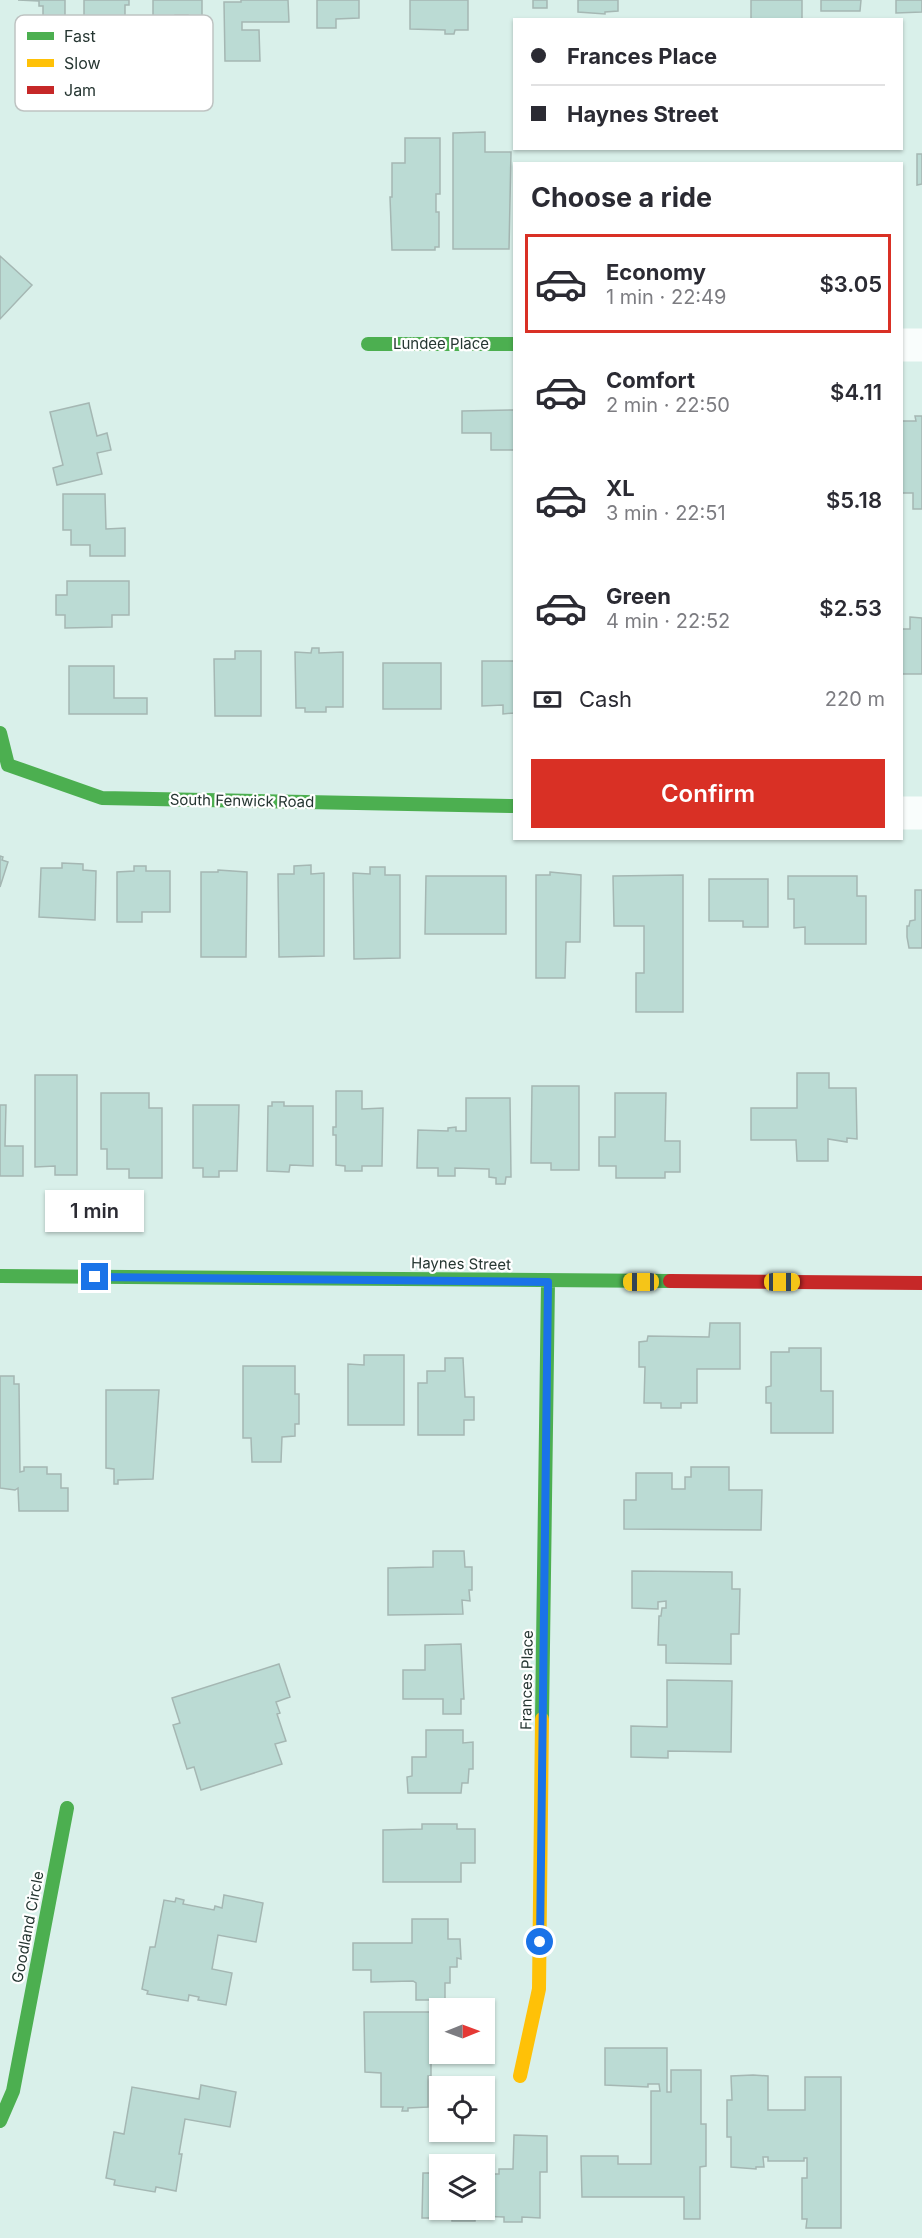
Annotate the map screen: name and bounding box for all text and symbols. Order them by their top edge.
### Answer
legend [15,15,213,111]
text: Fast [64,26,96,46]
text: Frances Place [567,43,717,69]
text: Slow [64,53,101,73]
text: Jam [64,80,96,100]
text: Haynes Street [567,101,719,127]
text: Choose a ride [531,181,712,214]
icon: car [534,257,588,311]
text: Economy [606,259,706,285]
text: $3.05 [819,271,882,297]
text: 1 min · 22:49 [606,285,726,309]
street label: Lundee Place [393,334,489,353]
icon: car [534,365,588,419]
text: Comfort [606,367,695,393]
text: $4.11 [830,379,882,405]
text: 2 min · 22:50 [606,393,730,417]
icon: car [534,473,588,527]
text: XL [606,475,635,501]
text: $5.18 [826,487,882,513]
text: 3 min · 22:51 [606,501,726,525]
icon: car [534,581,588,635]
text: Green [606,583,671,609]
text: $2.53 [819,595,882,621]
text: 4 min · 22:52 [606,609,730,633]
icon: cash [531,683,564,716]
text: Cash [579,686,632,712]
text: 220 m [825,687,885,711]
button: Confirm [531,759,885,828]
street label: South Fenwick Road [170,790,314,811]
callout: 1 min [46,1190,144,1232]
text: 1 min [70,1199,119,1223]
street label: Haynes Street [411,1253,511,1274]
route end [81,1263,108,1290]
car [623,1273,659,1291]
car [764,1273,800,1291]
street label: Frances Place [516,1630,537,1730]
street label: Goodland Circle [7,1869,48,1984]
route start [526,1928,553,1955]
north arrow [429,1998,495,2064]
map controls [429,1998,495,2220]
button: locate [429,2076,495,2142]
button: layers [429,2154,495,2220]

